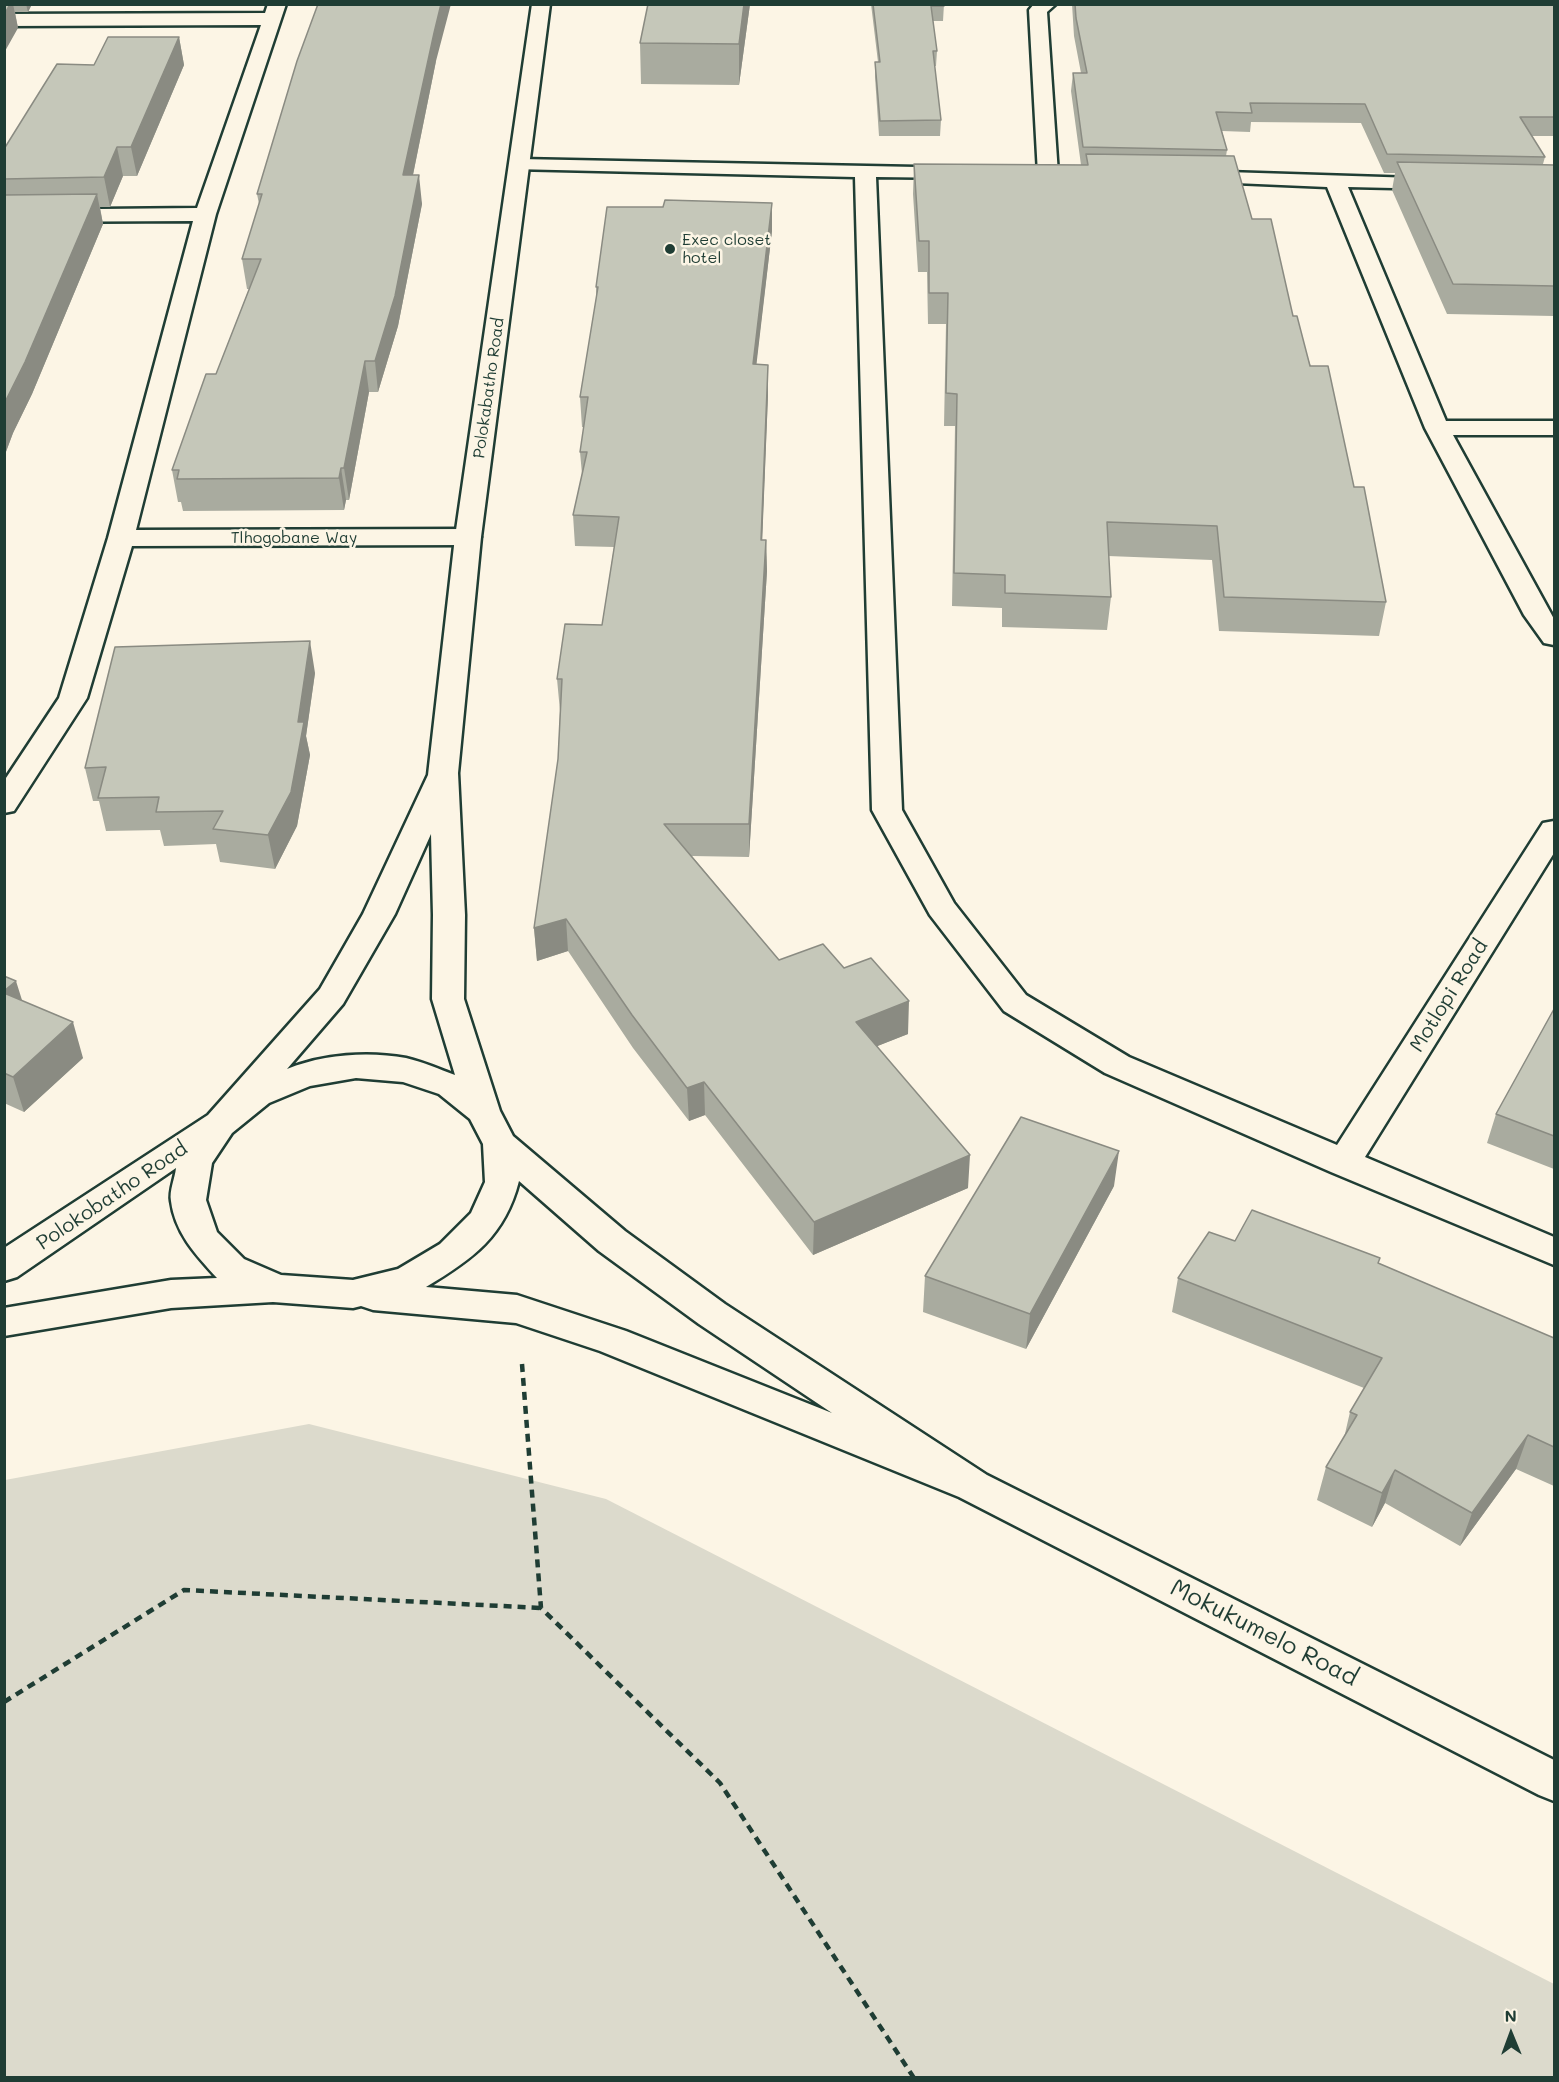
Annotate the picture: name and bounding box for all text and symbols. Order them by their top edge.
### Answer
place label: Exec closet hotel [682,230,771,268]
marker: Exec closet hotel [663,242,677,256]
street label: Polokabatho Road [470,316,508,460]
street label: Tlhogobane Way [231,528,357,548]
street label: Motlopi Road [1405,935,1493,1057]
street label: Polokobatho Road [32,1137,192,1255]
street label: Mokukumelo Road [1165,1573,1363,1693]
north arrow [1481,2004,1541,2064]
text: N [1504,2005,1517,2026]

